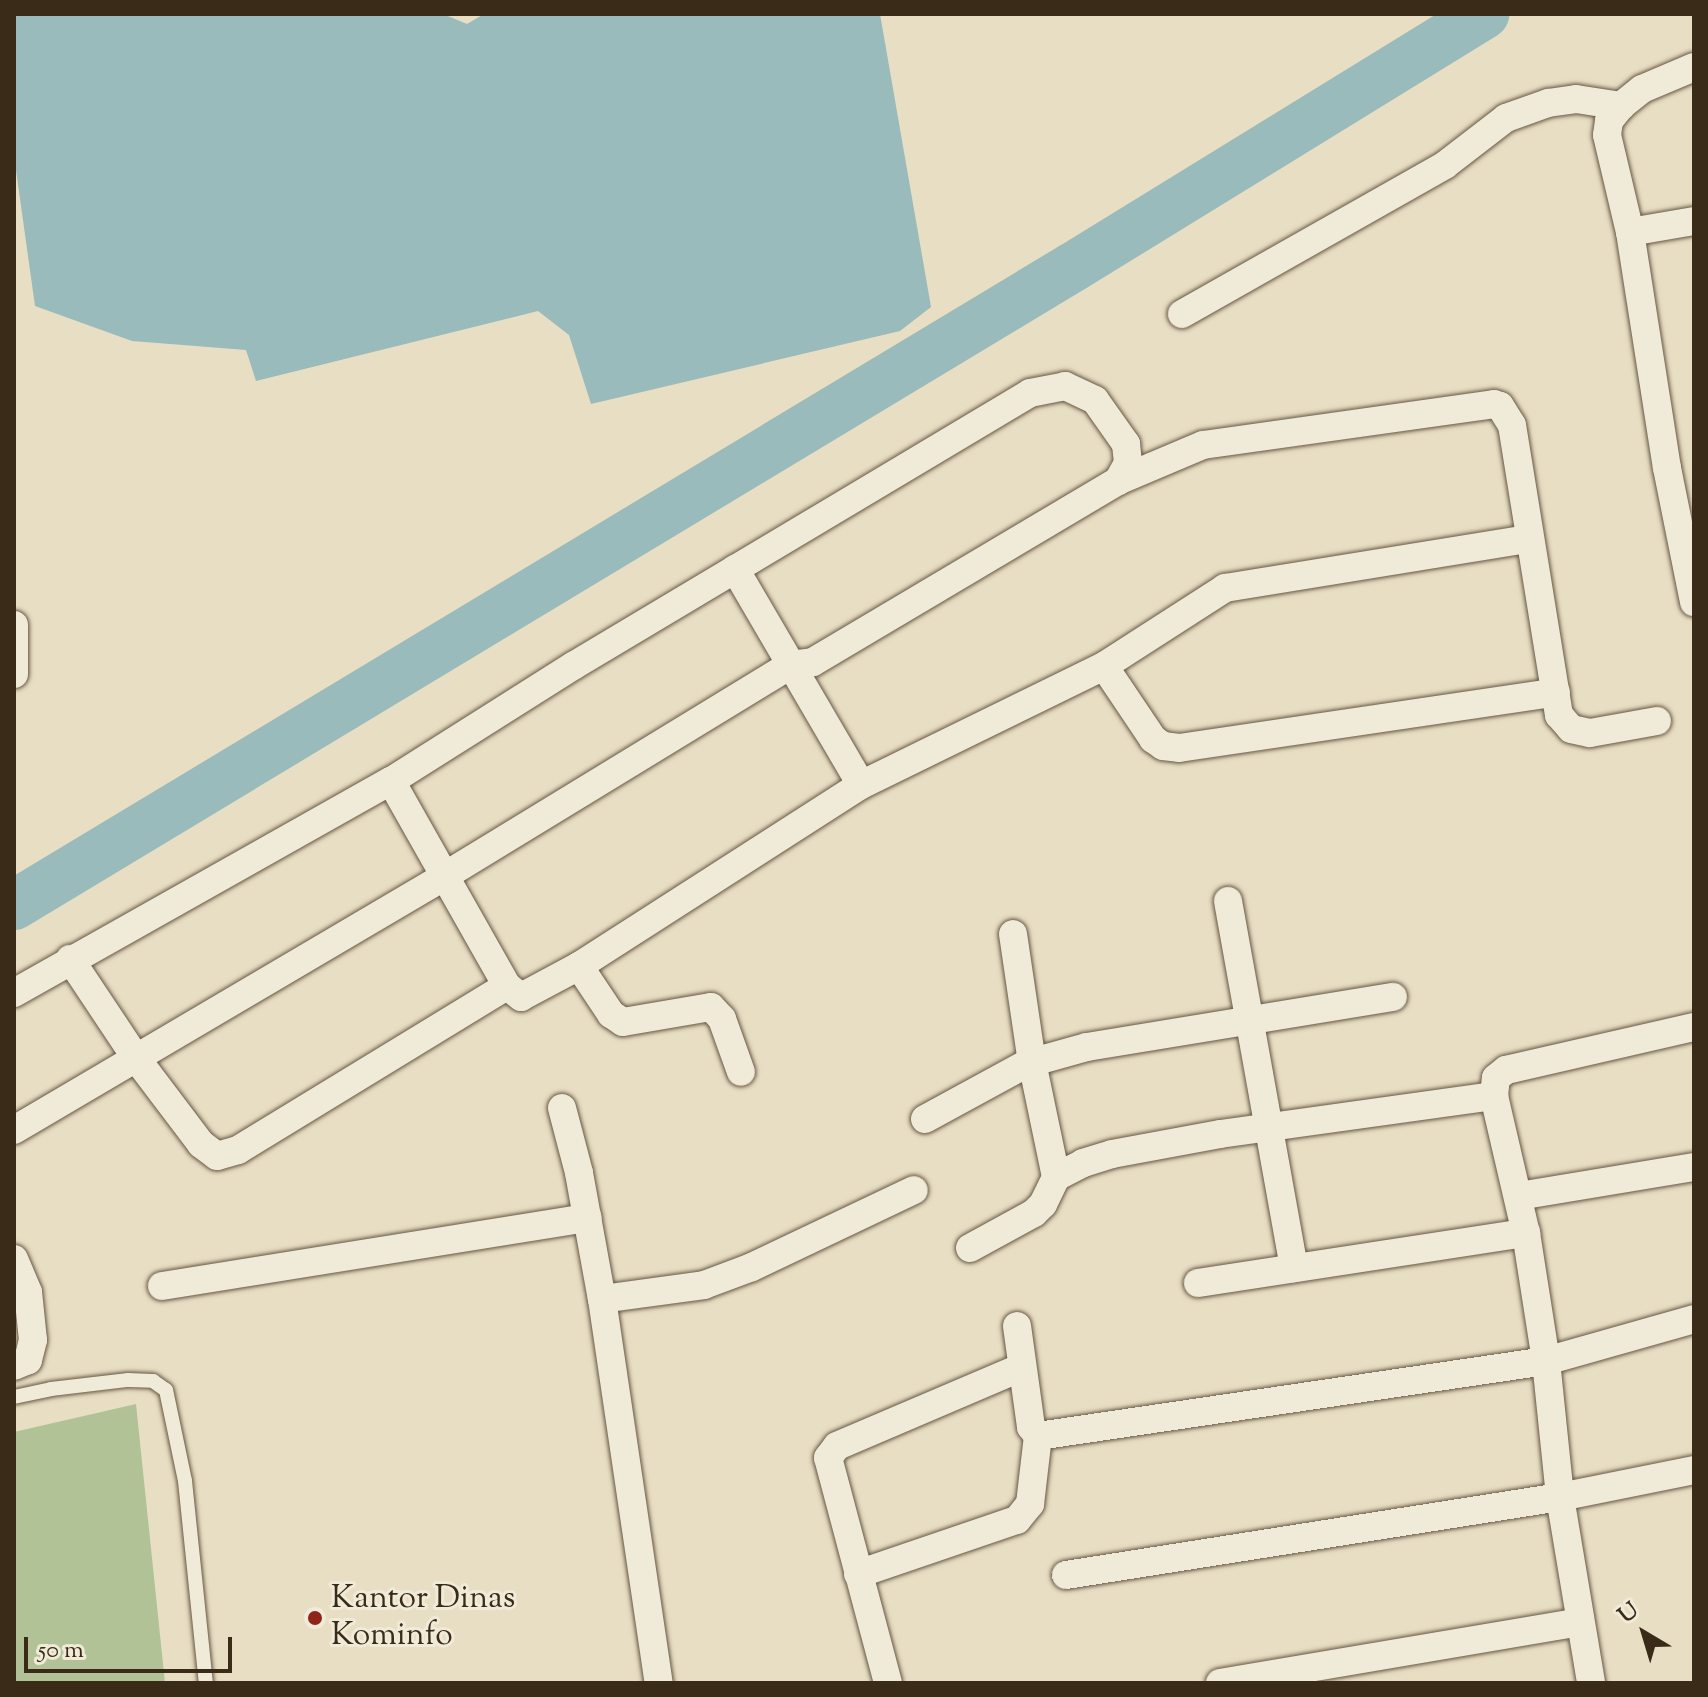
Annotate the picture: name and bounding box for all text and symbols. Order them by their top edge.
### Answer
place label: Kantor Dinas Kominfo [331,1581,515,1656]
north arrow [1604,1593,1684,1673]
text: U [1612,1596,1646,1632]
marker: Kantor Dinas Kominfo [306,1609,324,1627]
scale bar [28,1621,236,1671]
text: 50 m [38,1634,84,1668]

